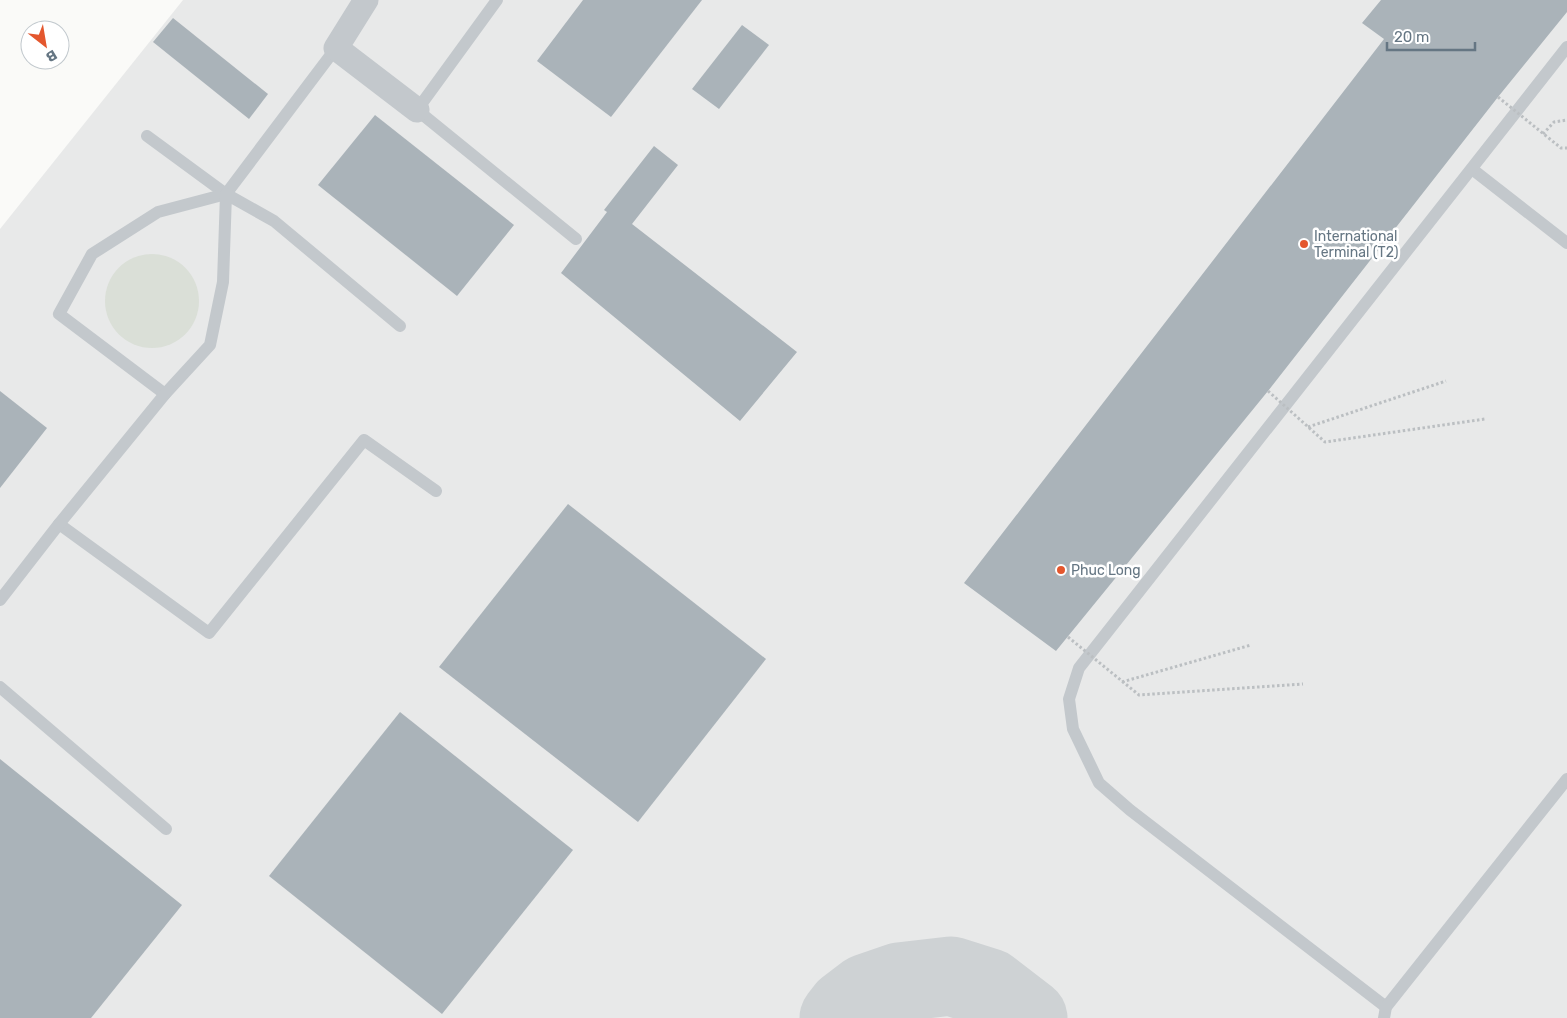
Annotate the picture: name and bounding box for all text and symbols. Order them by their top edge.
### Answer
north arrow [20,20,70,70]
scale bar [1387,20,1474,52]
text: 20 m [1394,28,1429,46]
text: B [43,46,60,66]
place label: International Terminal (T2) [1314,228,1398,261]
marker: International Terminal (T2) [1298,238,1310,250]
place label: Phuc Long [1071,562,1141,579]
marker: Phuc Long [1055,564,1067,576]

